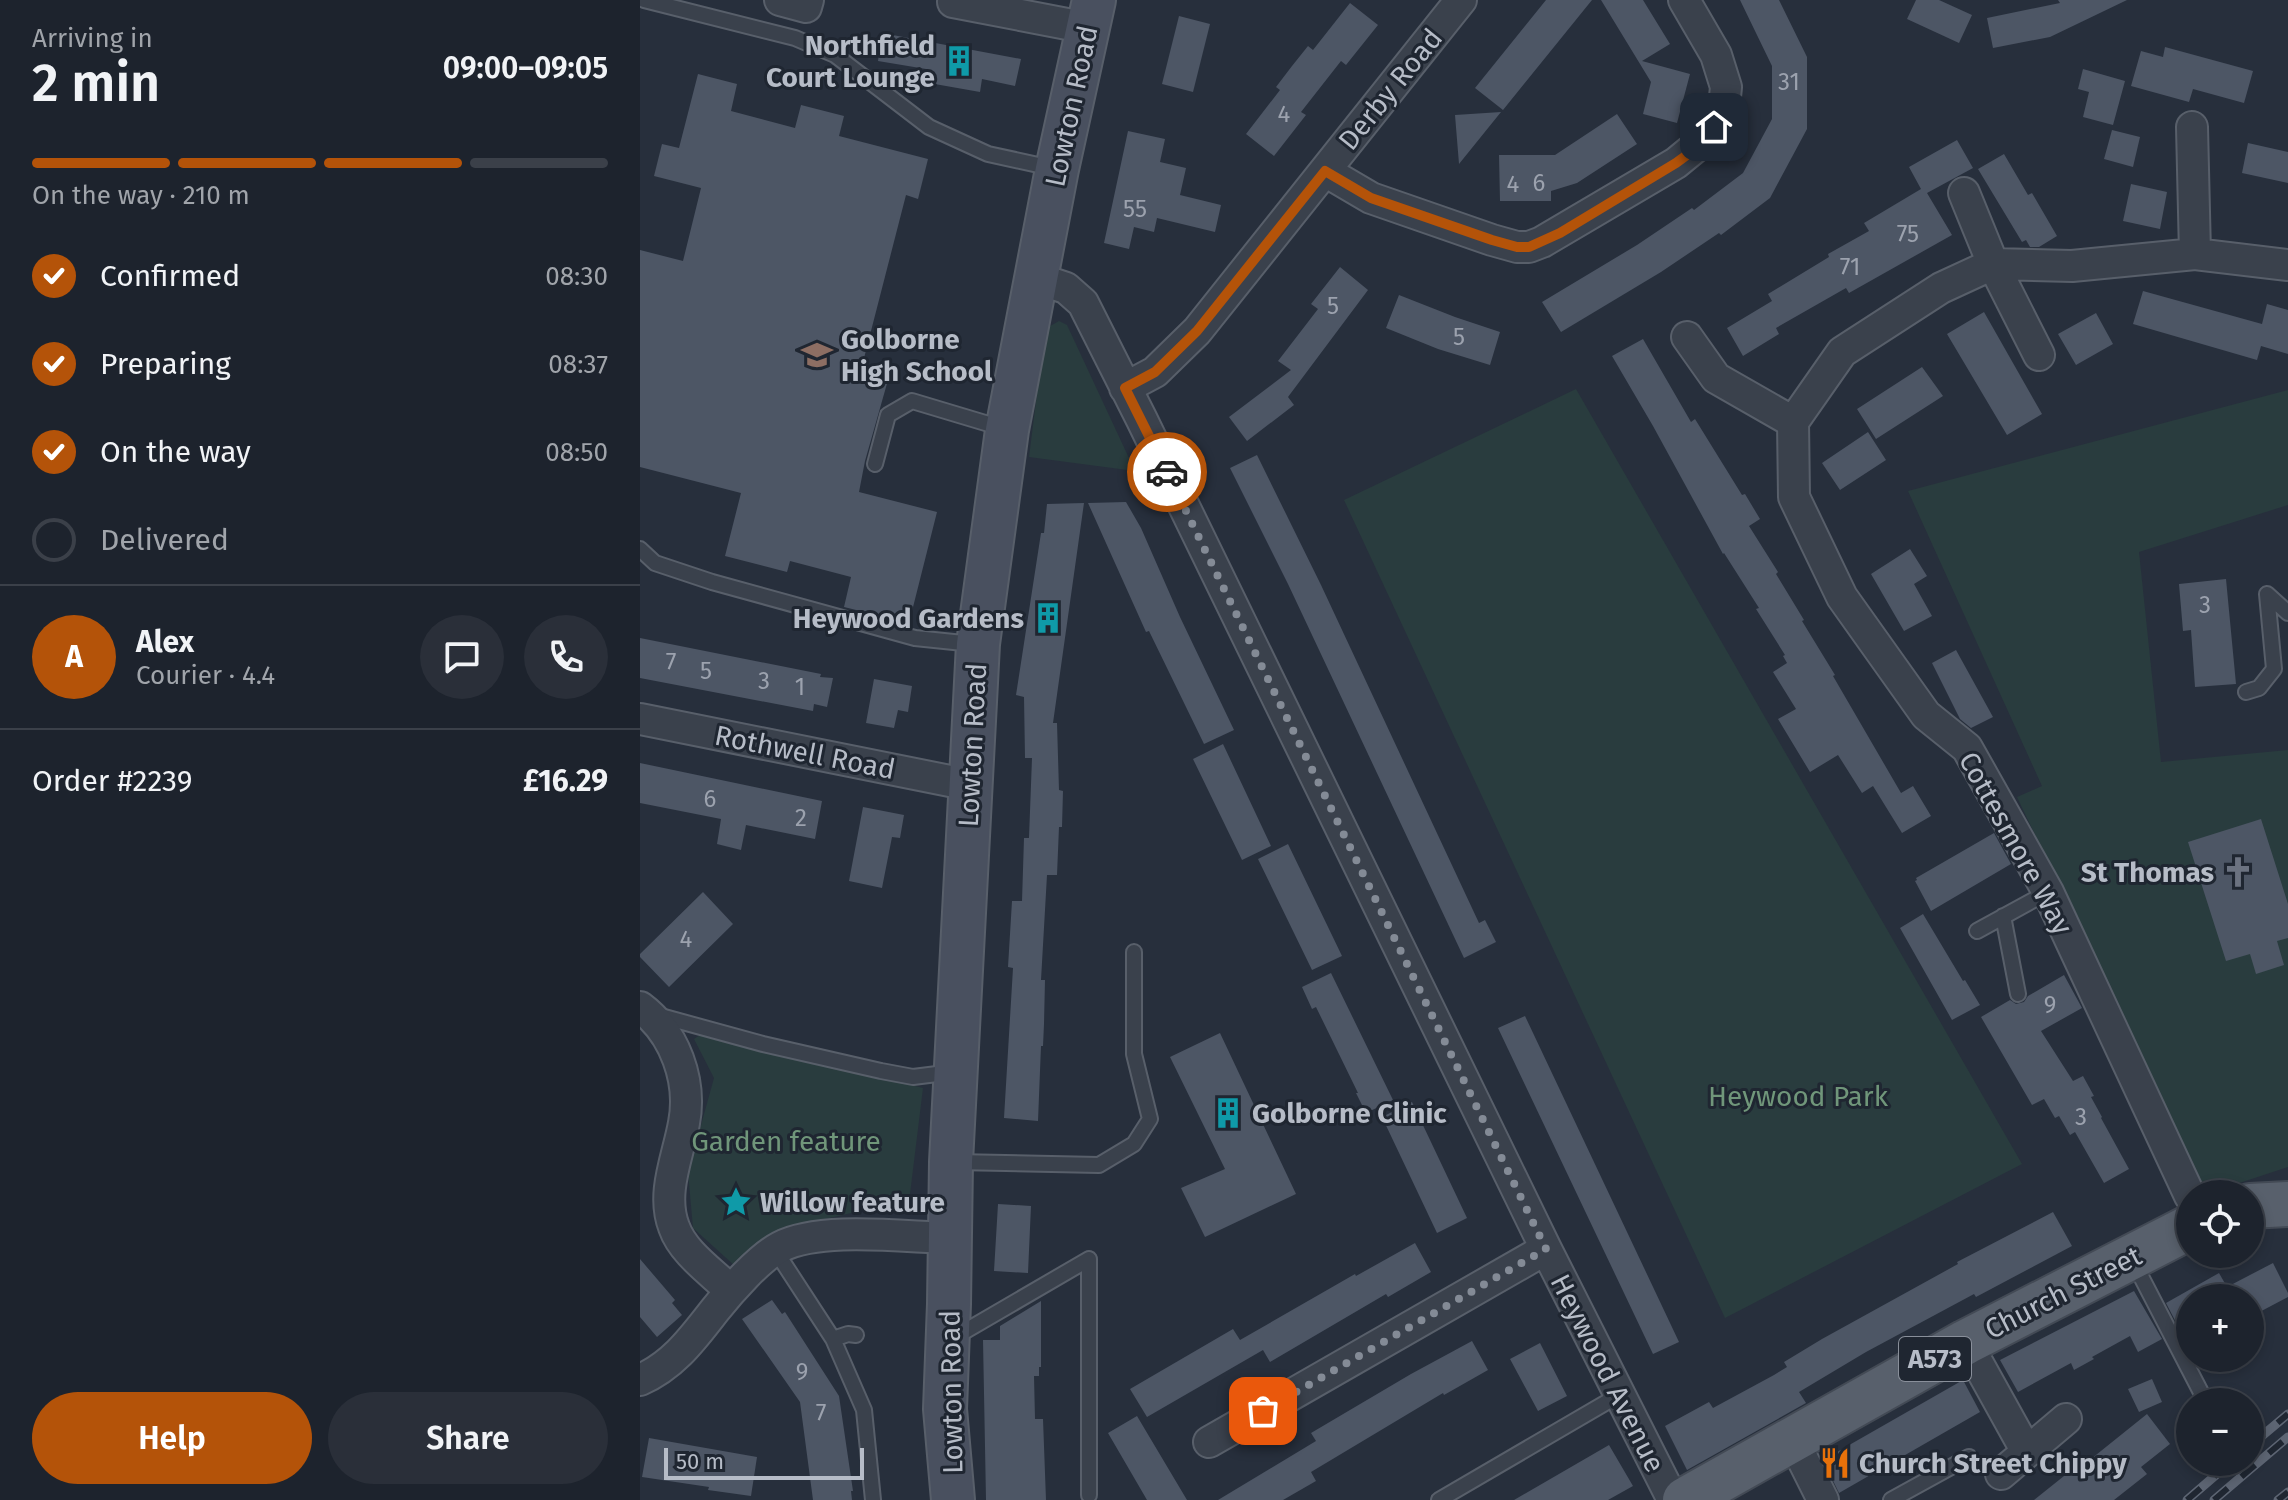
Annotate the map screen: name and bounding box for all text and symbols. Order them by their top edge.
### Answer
street label: Lowton Road [1038,22,1105,190]
street label: Derby Road [1332,22,1449,157]
text: Arriving in [32,23,153,54]
place label: Northfield Court Lounge [766,29,935,94]
building icon: Northfield Court Lounge [942,44,976,78]
text: 09:00–09:05 [443,50,608,86]
text: 2 min [32,52,160,115]
house number: 31 [1778,68,1800,96]
pin [1680,93,1748,161]
house number: 4 [1278,100,1291,128]
icon: home [1692,105,1736,149]
house number: 6 [1533,169,1545,197]
house number: 4 [1507,170,1520,198]
text: On the way · 210 m [32,180,250,211]
house number: 55 [1123,195,1147,223]
house number: 75 [1897,220,1919,248]
house number: 71 [1840,253,1860,281]
icon: check [32,254,76,298]
text: Confirmed [100,258,240,294]
text: 08:30 [545,261,608,292]
house number: 5 [1327,292,1339,320]
place label: Golborne High School [841,323,993,388]
house number: 5 [1453,323,1465,351]
school or university icon: Golborne High School [800,338,834,372]
icon: check [32,342,76,386]
text: Preparing [100,346,231,382]
text: 08:37 [548,349,608,380]
icon: check [32,430,76,474]
courier [1127,432,1207,512]
text: On the way [100,434,251,470]
text: 08:50 [545,437,608,468]
icon: car [1145,450,1189,494]
text: Delivered [100,522,229,558]
house number: 3 [2199,591,2211,619]
building icon: Heywood Gardens [1031,601,1065,635]
place label: Heywood Gardens [793,602,1024,635]
button: chat [420,615,504,699]
button: phone [524,615,608,699]
text: Alex [136,624,194,660]
text: A [65,639,83,675]
house number: 7 [666,648,676,676]
house number: 5 [700,657,712,685]
text: Courier · 4.4 [136,660,275,691]
street label: Lowton Road [952,662,993,828]
house number: 3 [758,667,770,695]
house number: 1 [795,673,805,701]
street label: Rothwell Road [712,719,898,786]
street label: Cottesmore Way [1952,746,2079,940]
text: Order #2239 [32,763,192,799]
text: £16.29 [523,763,608,799]
house number: 6 [704,785,716,813]
house number: 2 [795,804,807,832]
church icon: St Thomas [2221,855,2255,889]
place label: St Thomas [2081,856,2214,889]
house number: 4 [680,925,693,953]
house number: 9 [2044,991,2056,1019]
park label: Heywood Park [1708,1080,1889,1113]
building icon: Golborne Clinic [1211,1096,1245,1130]
place label: Golborne Clinic [1252,1097,1447,1130]
house number: 3 [2075,1103,2087,1131]
park label: Garden feature [691,1125,881,1158]
map controls [2176,1180,2264,1476]
button: locate [2176,1180,2264,1268]
place icon: Willow feature [719,1185,753,1219]
place label: Willow feature [760,1186,945,1219]
street label: Church Street [1979,1238,2148,1346]
street label: Heywood Avenue [1543,1269,1672,1478]
button: + [2176,1284,2264,1372]
street label: Lowton Road [934,1310,969,1474]
road number: A573 [1899,1337,1971,1381]
house number: 9 [796,1358,808,1386]
pin [1229,1377,1297,1445]
button: − [2176,1388,2264,1476]
icon: bag [1241,1389,1285,1433]
button: Help [32,1392,312,1484]
button: Share [328,1392,608,1484]
house number: 7 [816,1399,826,1427]
scale bar [664,1444,864,1480]
restaurant icon: Church Street Chippy [1818,1446,1852,1480]
place label: Church Street Chippy [1859,1447,2127,1480]
text: 50 m [676,1448,724,1475]

